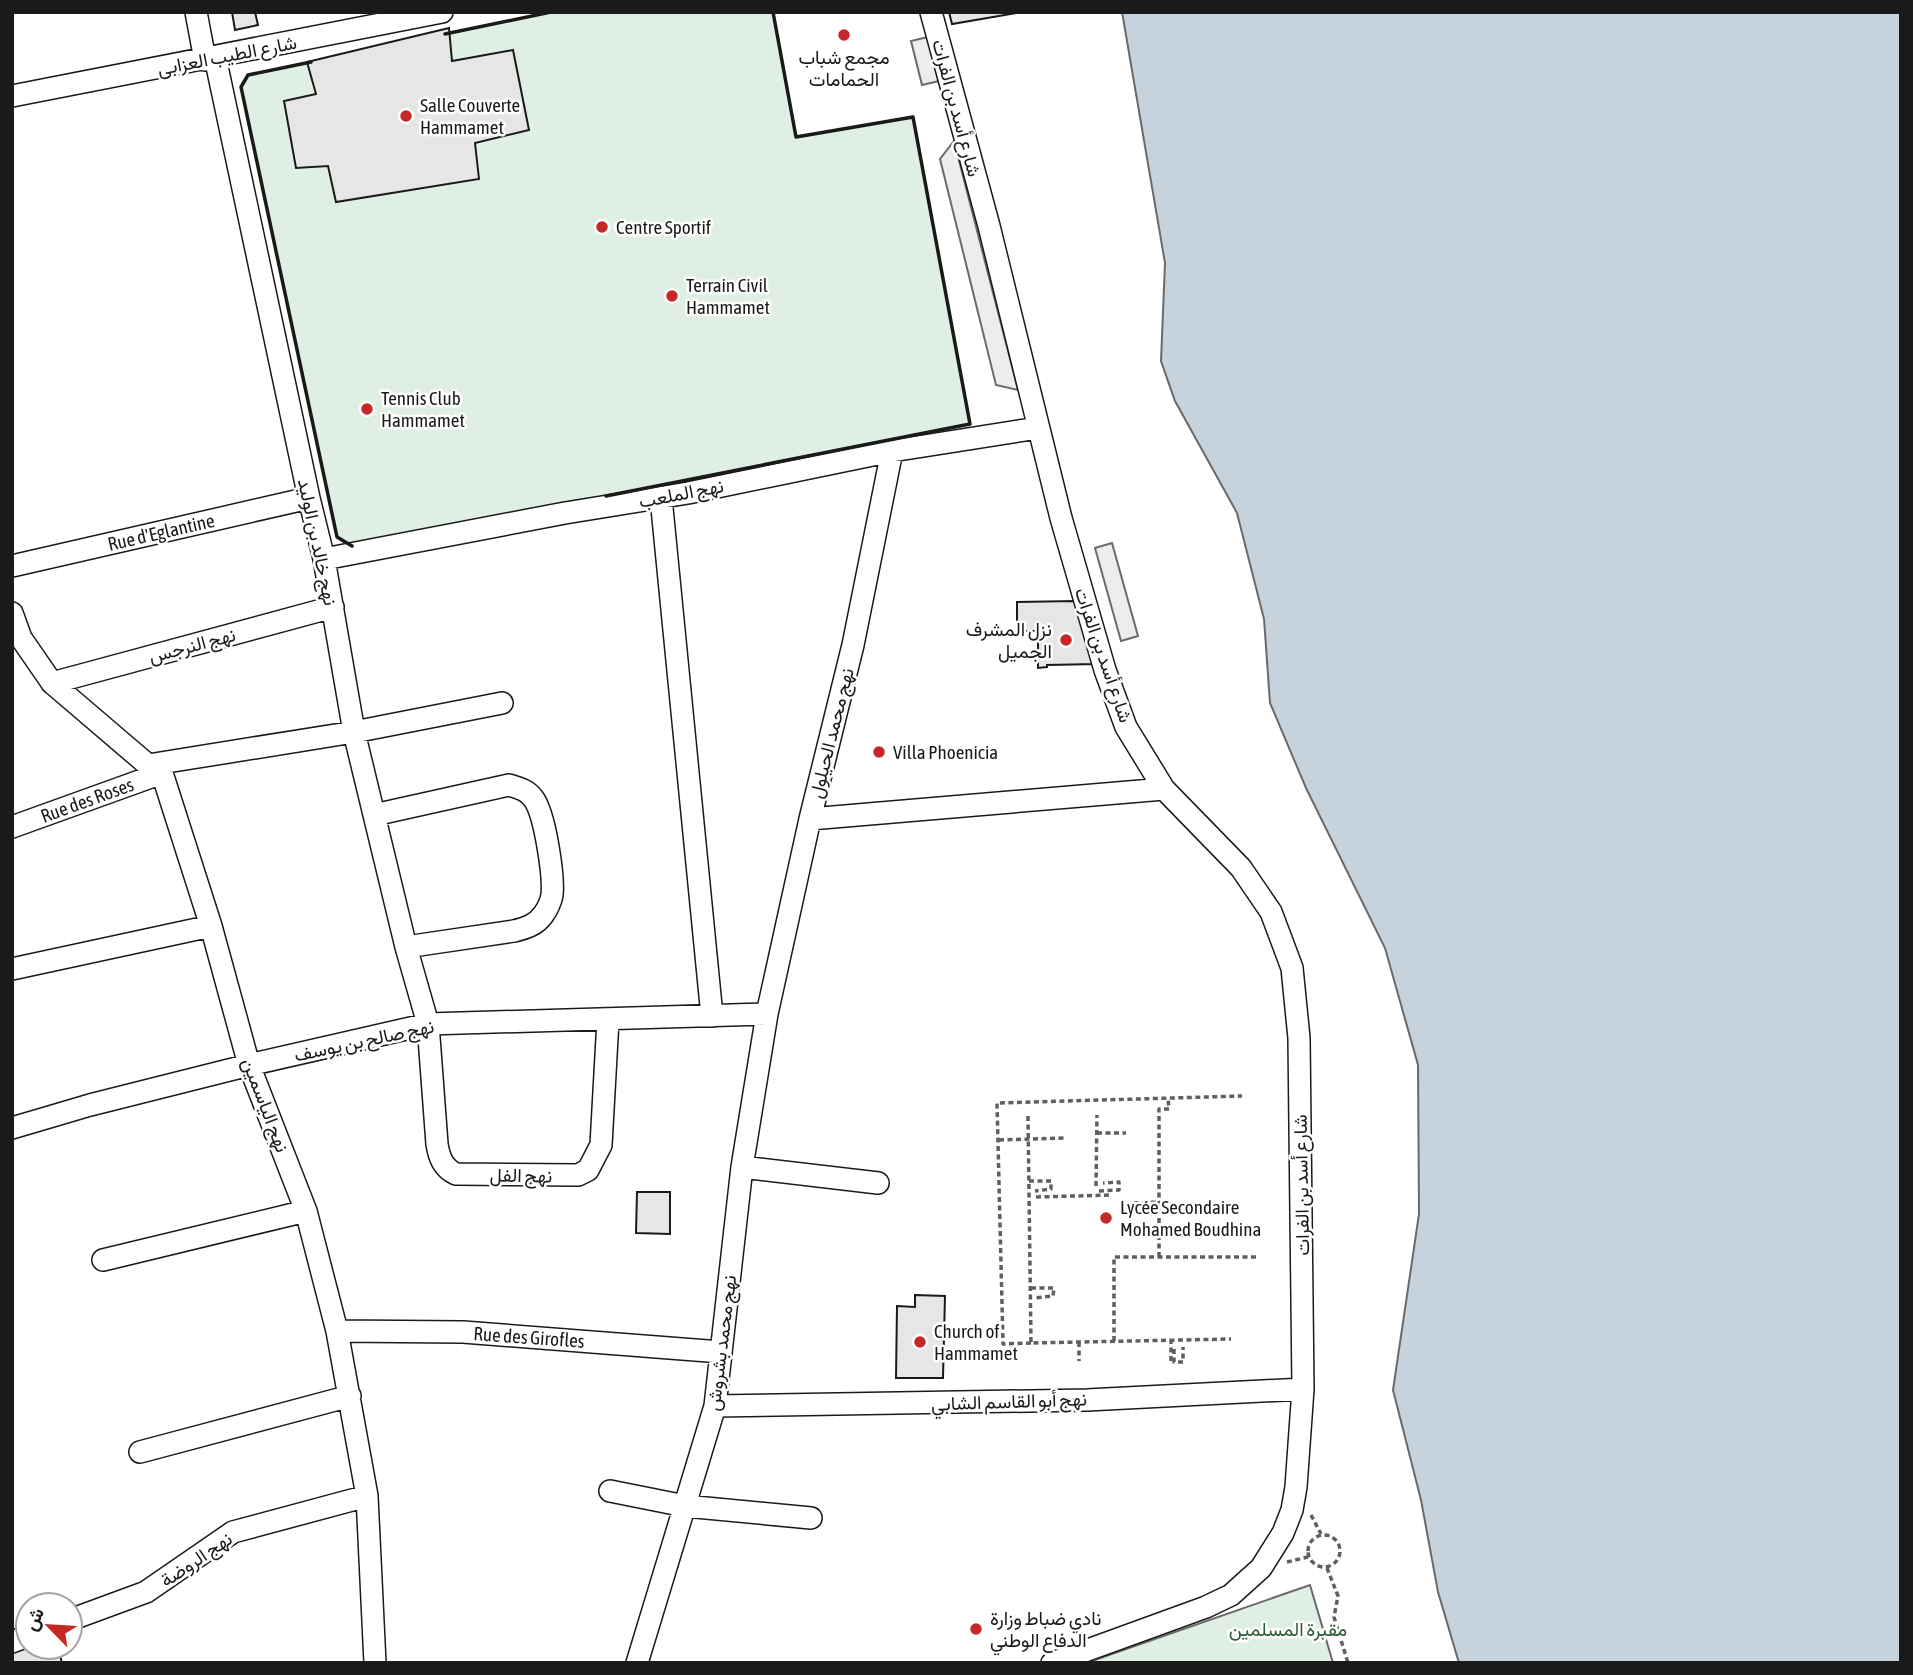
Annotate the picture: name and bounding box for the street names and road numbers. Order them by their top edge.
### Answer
street label: شارع الطيب العزابى [155,31,299,81]
street label: شارع أسد بن الفرات [926,37,986,180]
street label: نهج الملعب [637,474,726,515]
street label: نهج خالد بن الوليد [291,477,342,608]
street label: Rue d'Eglantine [105,509,217,555]
street label: شارع أسد بن الفرات [1069,585,1137,726]
street label: نهج النرجس [146,623,239,670]
street label: نهج محمد الحيلول [804,666,861,801]
street label: Rue des Roses [38,773,137,827]
street label: نهج صالح بن يوسف [292,1014,437,1069]
street label: نهج الياسمين [235,1055,294,1156]
street label: شارع أسد بن الفرات [1289,1114,1315,1256]
street label: نهج الفل [489,1163,552,1190]
street label: نهج محمد بشروش [702,1274,743,1413]
street label: Rue des Girofles [473,1322,586,1352]
street label: نهج أبو القاسم الشابي [931,1387,1088,1420]
street label: نهج الروضة [156,1527,238,1593]

